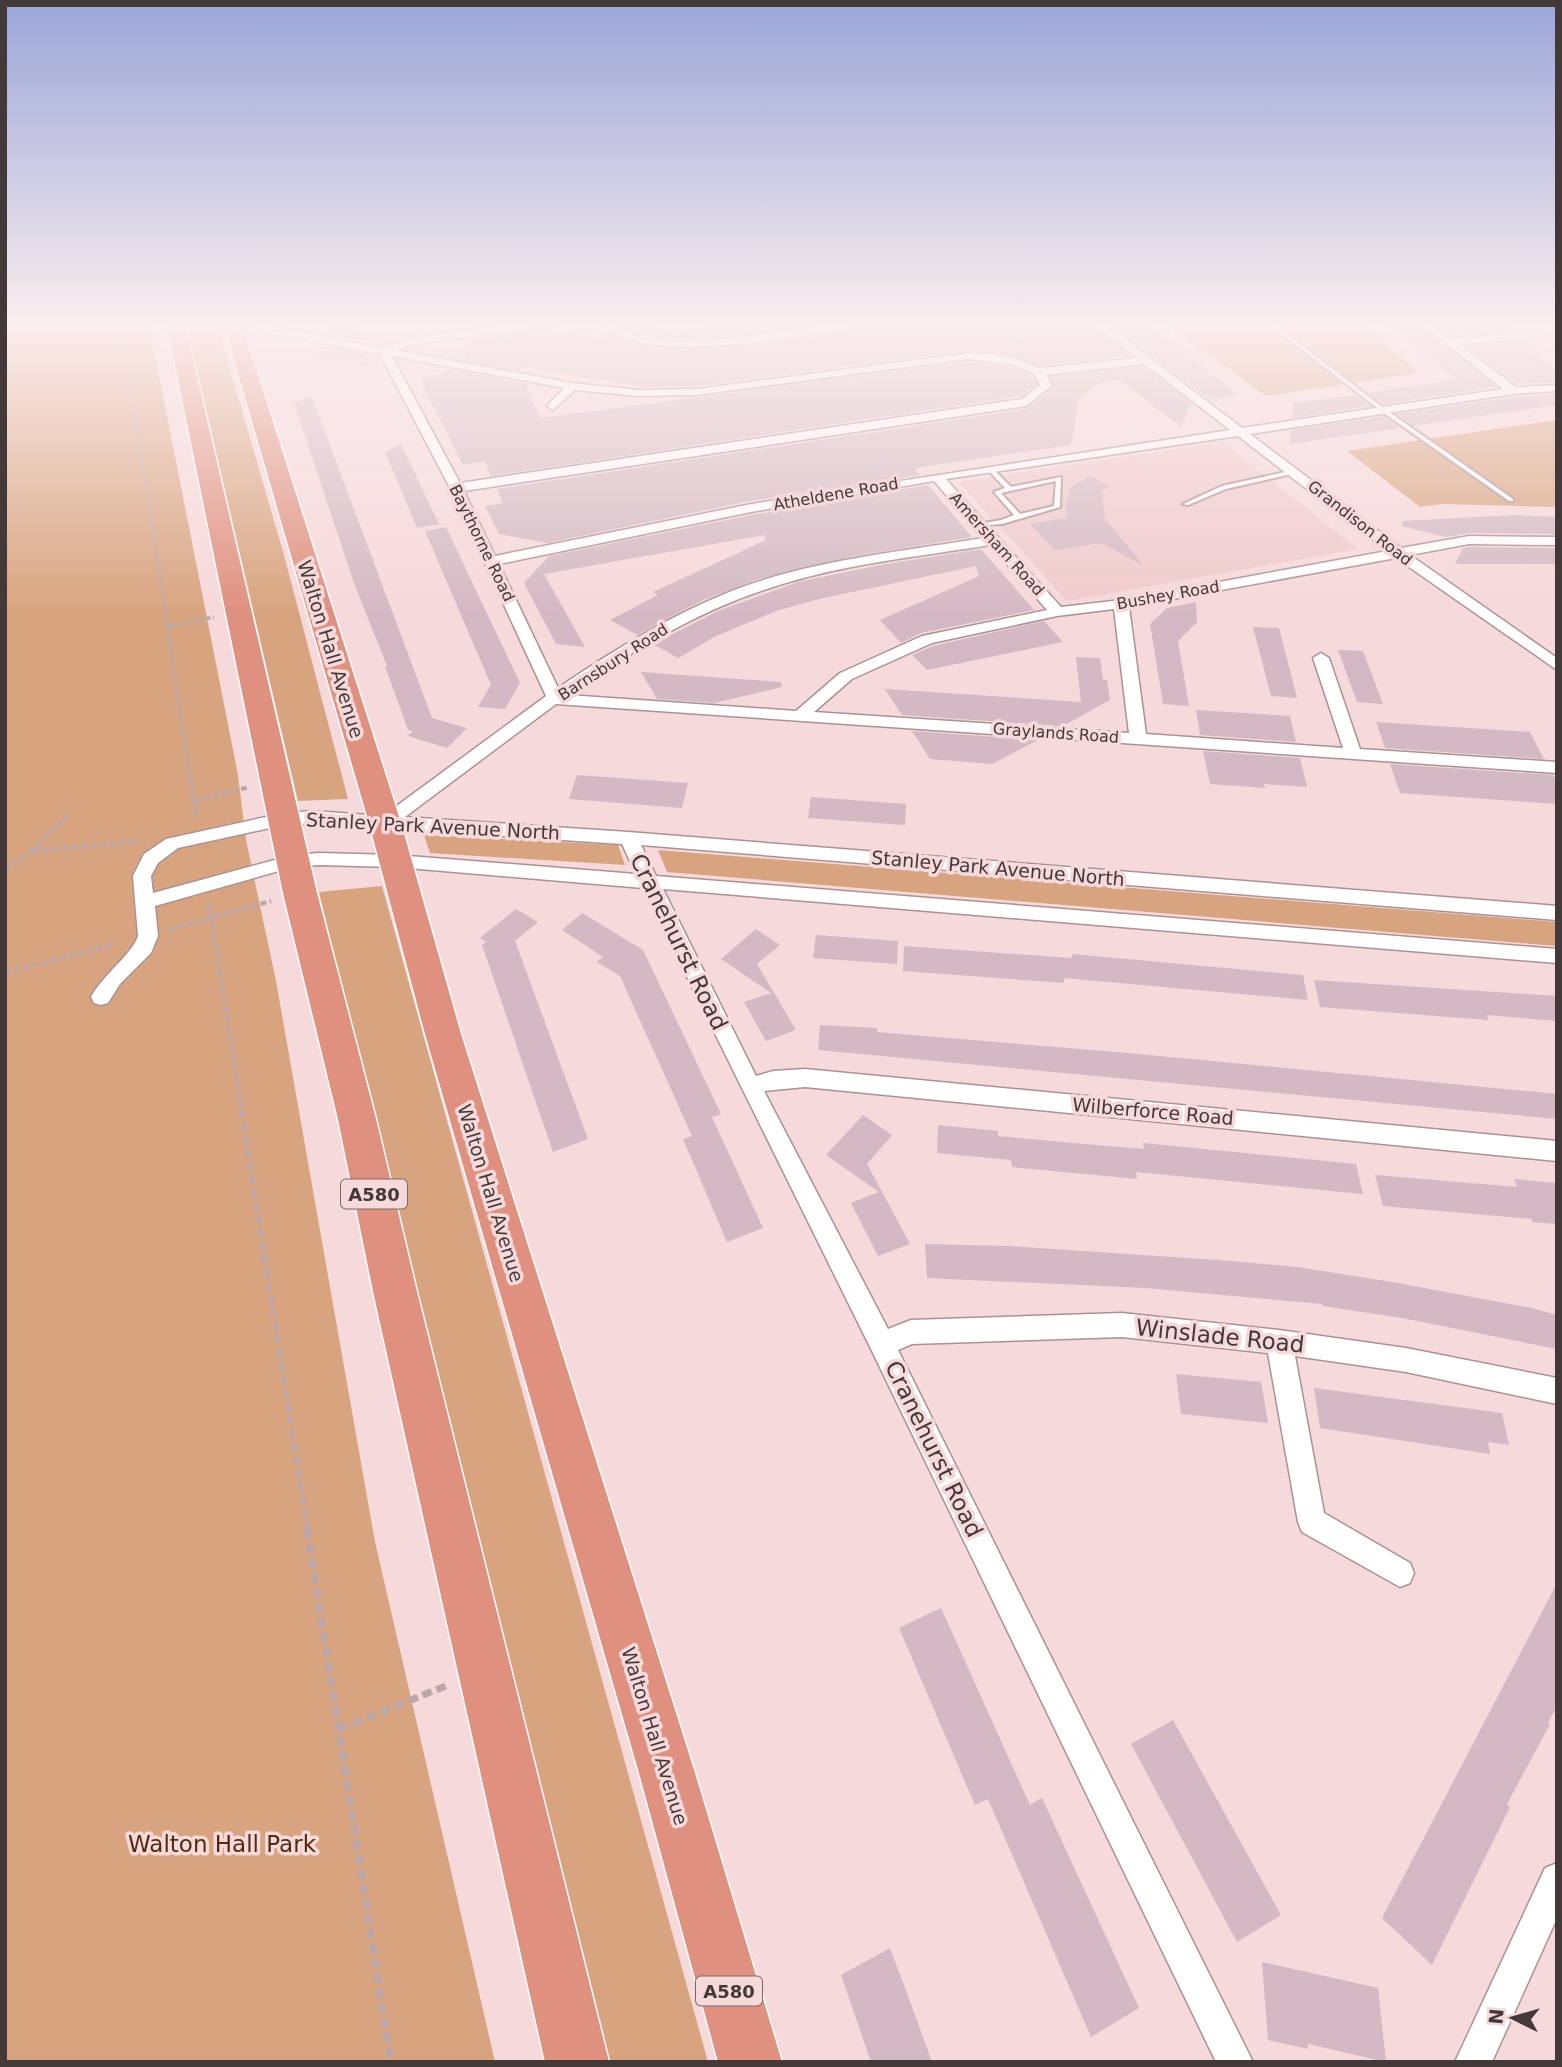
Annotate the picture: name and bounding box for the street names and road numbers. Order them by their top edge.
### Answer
street label: Atheldene Road [772,474,900,514]
street label: Grandison Road [1304,476,1416,570]
street label: Baythorne Road [445,481,519,605]
street label: Amersham Road [946,489,1048,599]
street label: Walton Hall Avenue [293,557,369,741]
street label: Bushey Road [1115,577,1221,613]
street label: Barnsbury Road [555,619,671,705]
street label: Graylands Road [992,719,1120,747]
street label: Stanley Park Avenue North [305,808,561,844]
street label: Stanley Park Avenue North [870,846,1126,890]
street label: Cranehurst Road [625,850,733,1034]
street label: Wilberforce Road [1071,1093,1235,1129]
street label: Walton Hall Avenue [453,1101,529,1285]
road number: A580 [341,1180,407,1209]
street label: Winslade Road [1134,1314,1306,1358]
street label: Cranehurst Road [880,1357,988,1541]
street label: Walton Hall Avenue [617,1644,693,1828]
road number: A580 [696,1977,762,2006]

